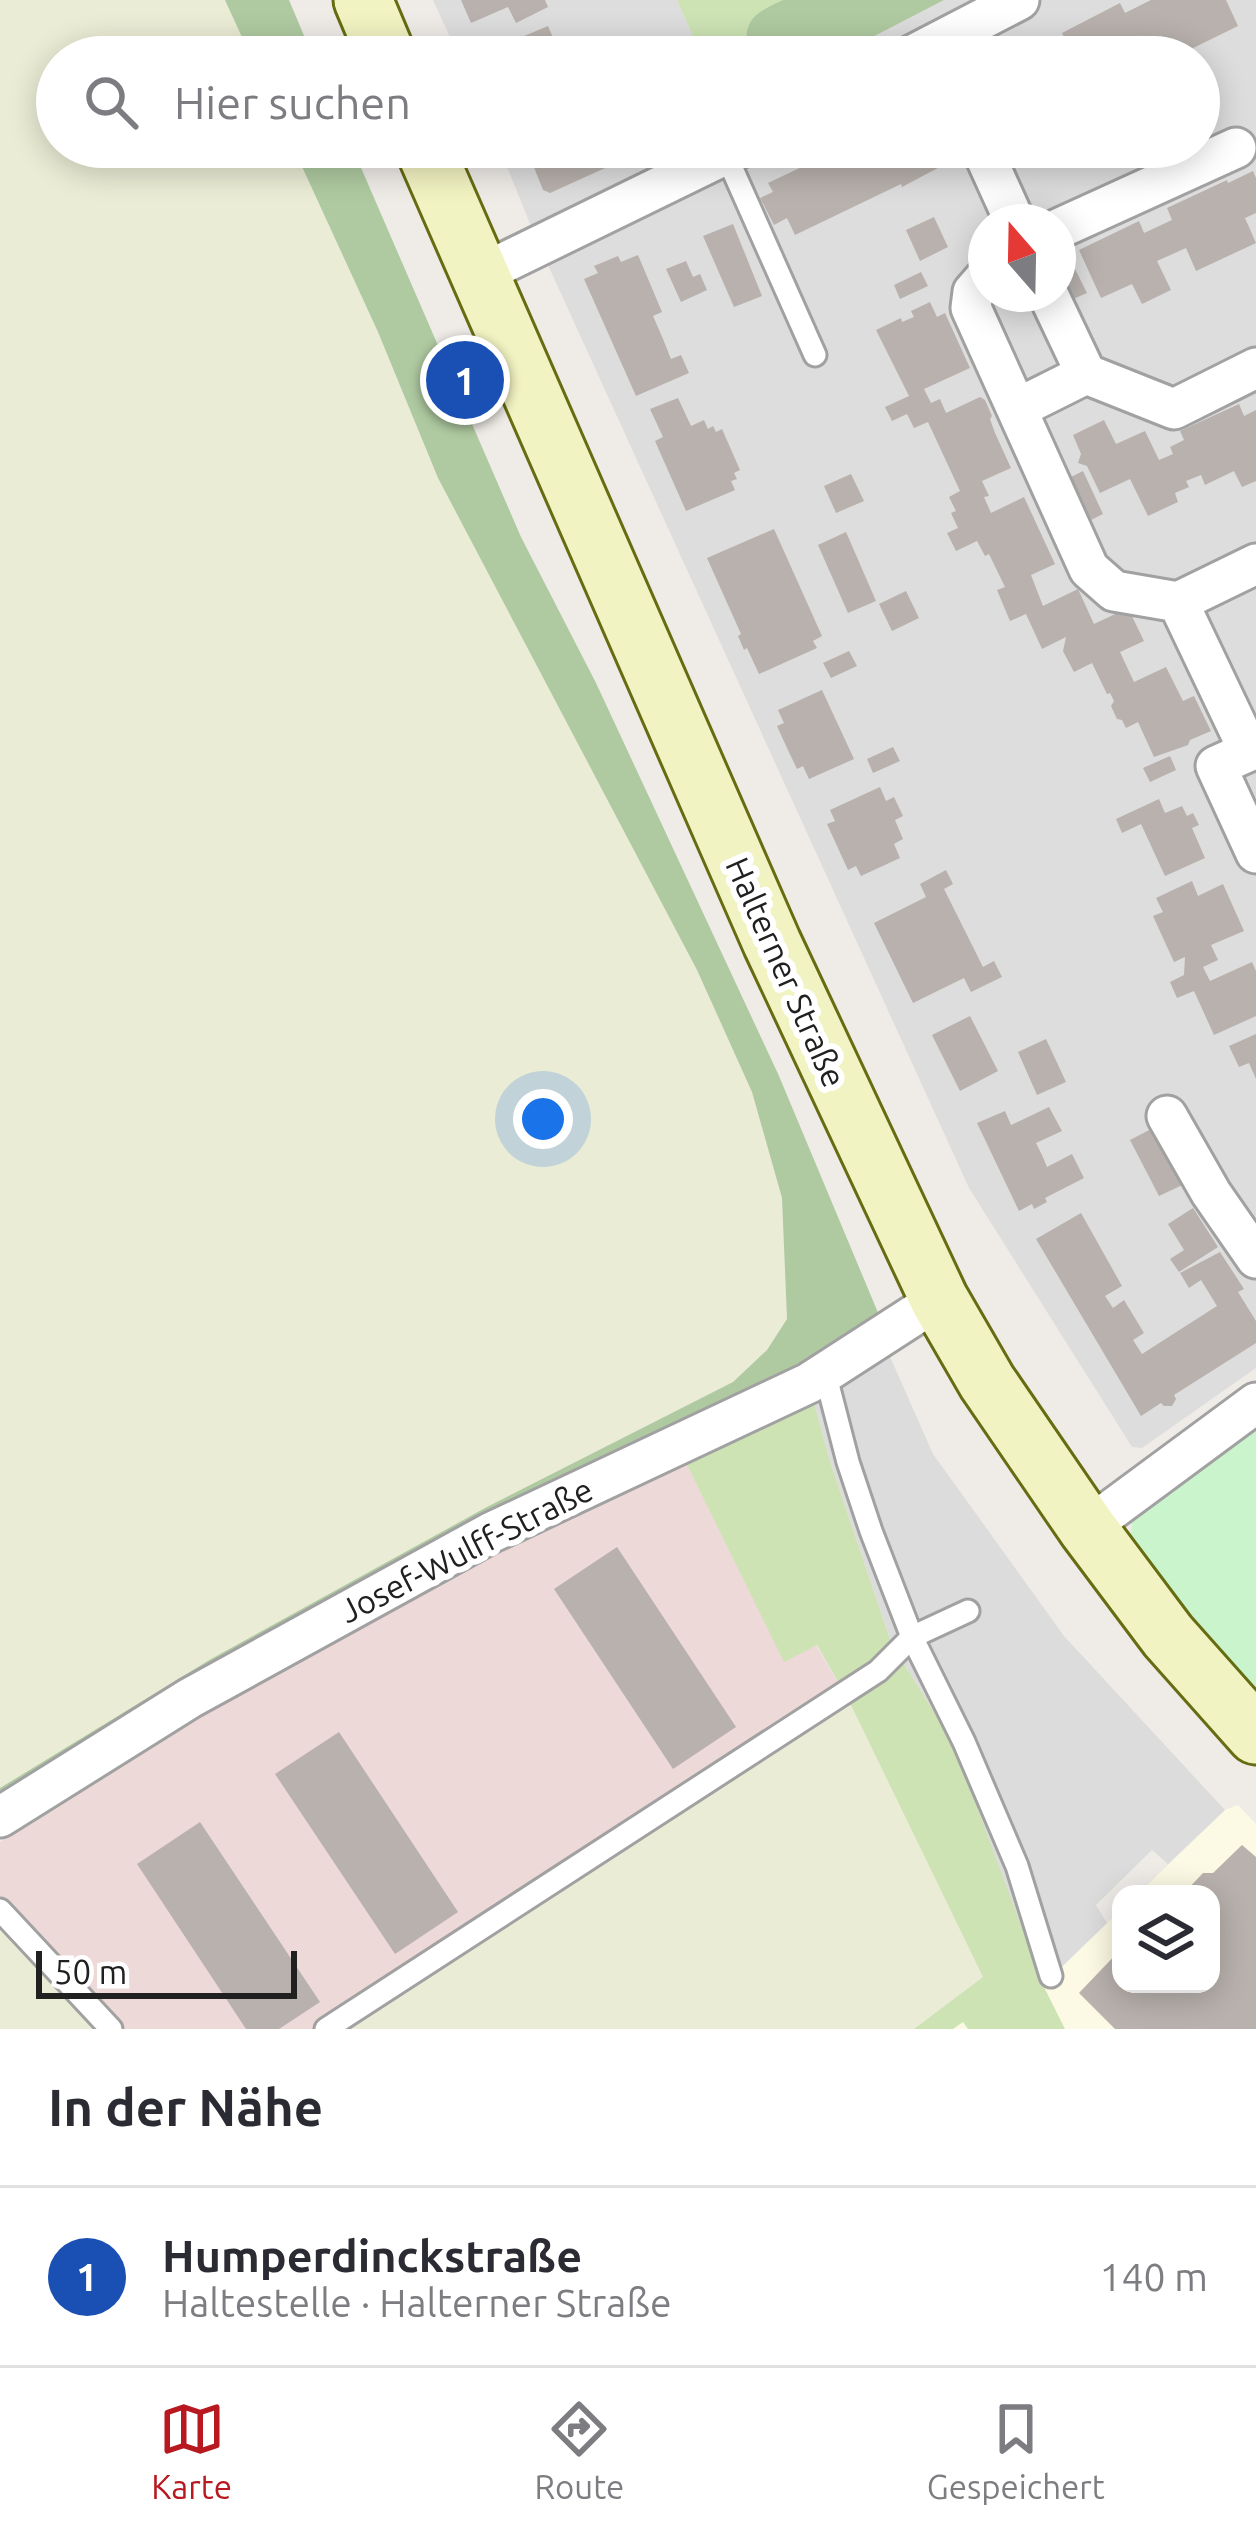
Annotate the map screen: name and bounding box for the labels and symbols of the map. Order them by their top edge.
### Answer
north arrow [968,204,1076,312]
pin: 1 [426,335,504,425]
street label: Halterner Straße [719,851,854,1092]
your location [513,1089,573,1149]
street label: Josef-Wulff-Straße [333,1470,598,1629]
scale bar [36,1945,297,1998]

